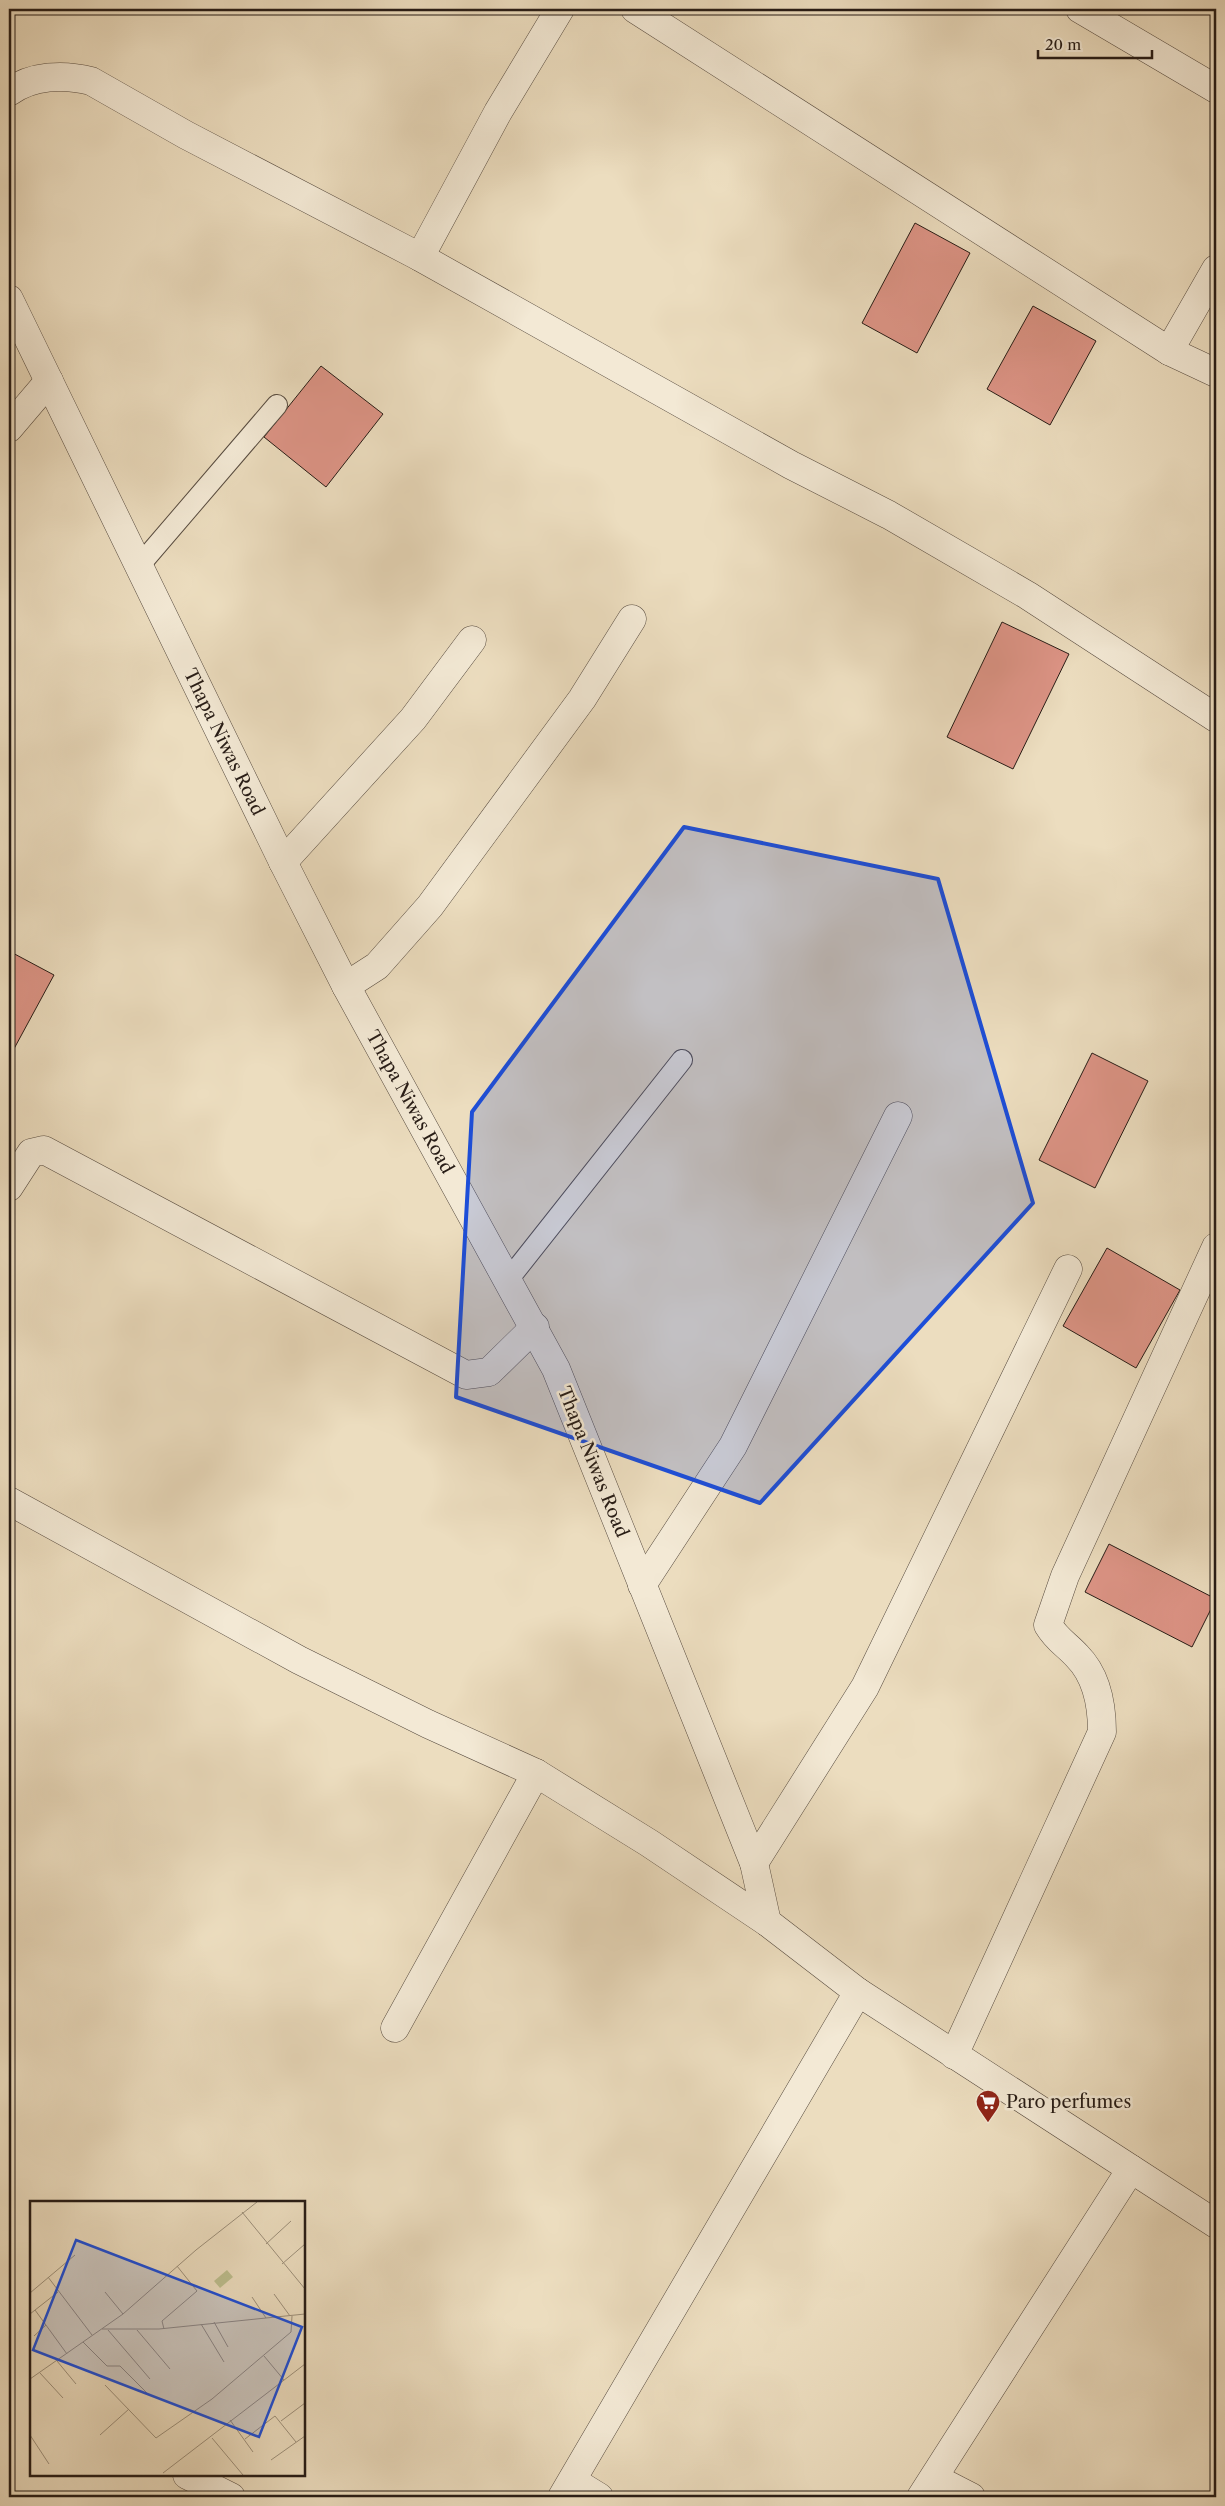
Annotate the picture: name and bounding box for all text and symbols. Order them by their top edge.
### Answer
scale bar [1038,28,1151,60]
text: 20 m [1045,35,1081,54]
street label: Thapa Niwas Road [179,665,269,819]
street label: Thapa Niwas Road [361,1026,459,1178]
street label: Thapa Niwas Road [553,1383,633,1541]
supermarket icon: Paro perfumes [975,2089,1001,2123]
place label: Paro perfumes [1006,2091,1131,2113]
inset map [30,2201,305,2476]

